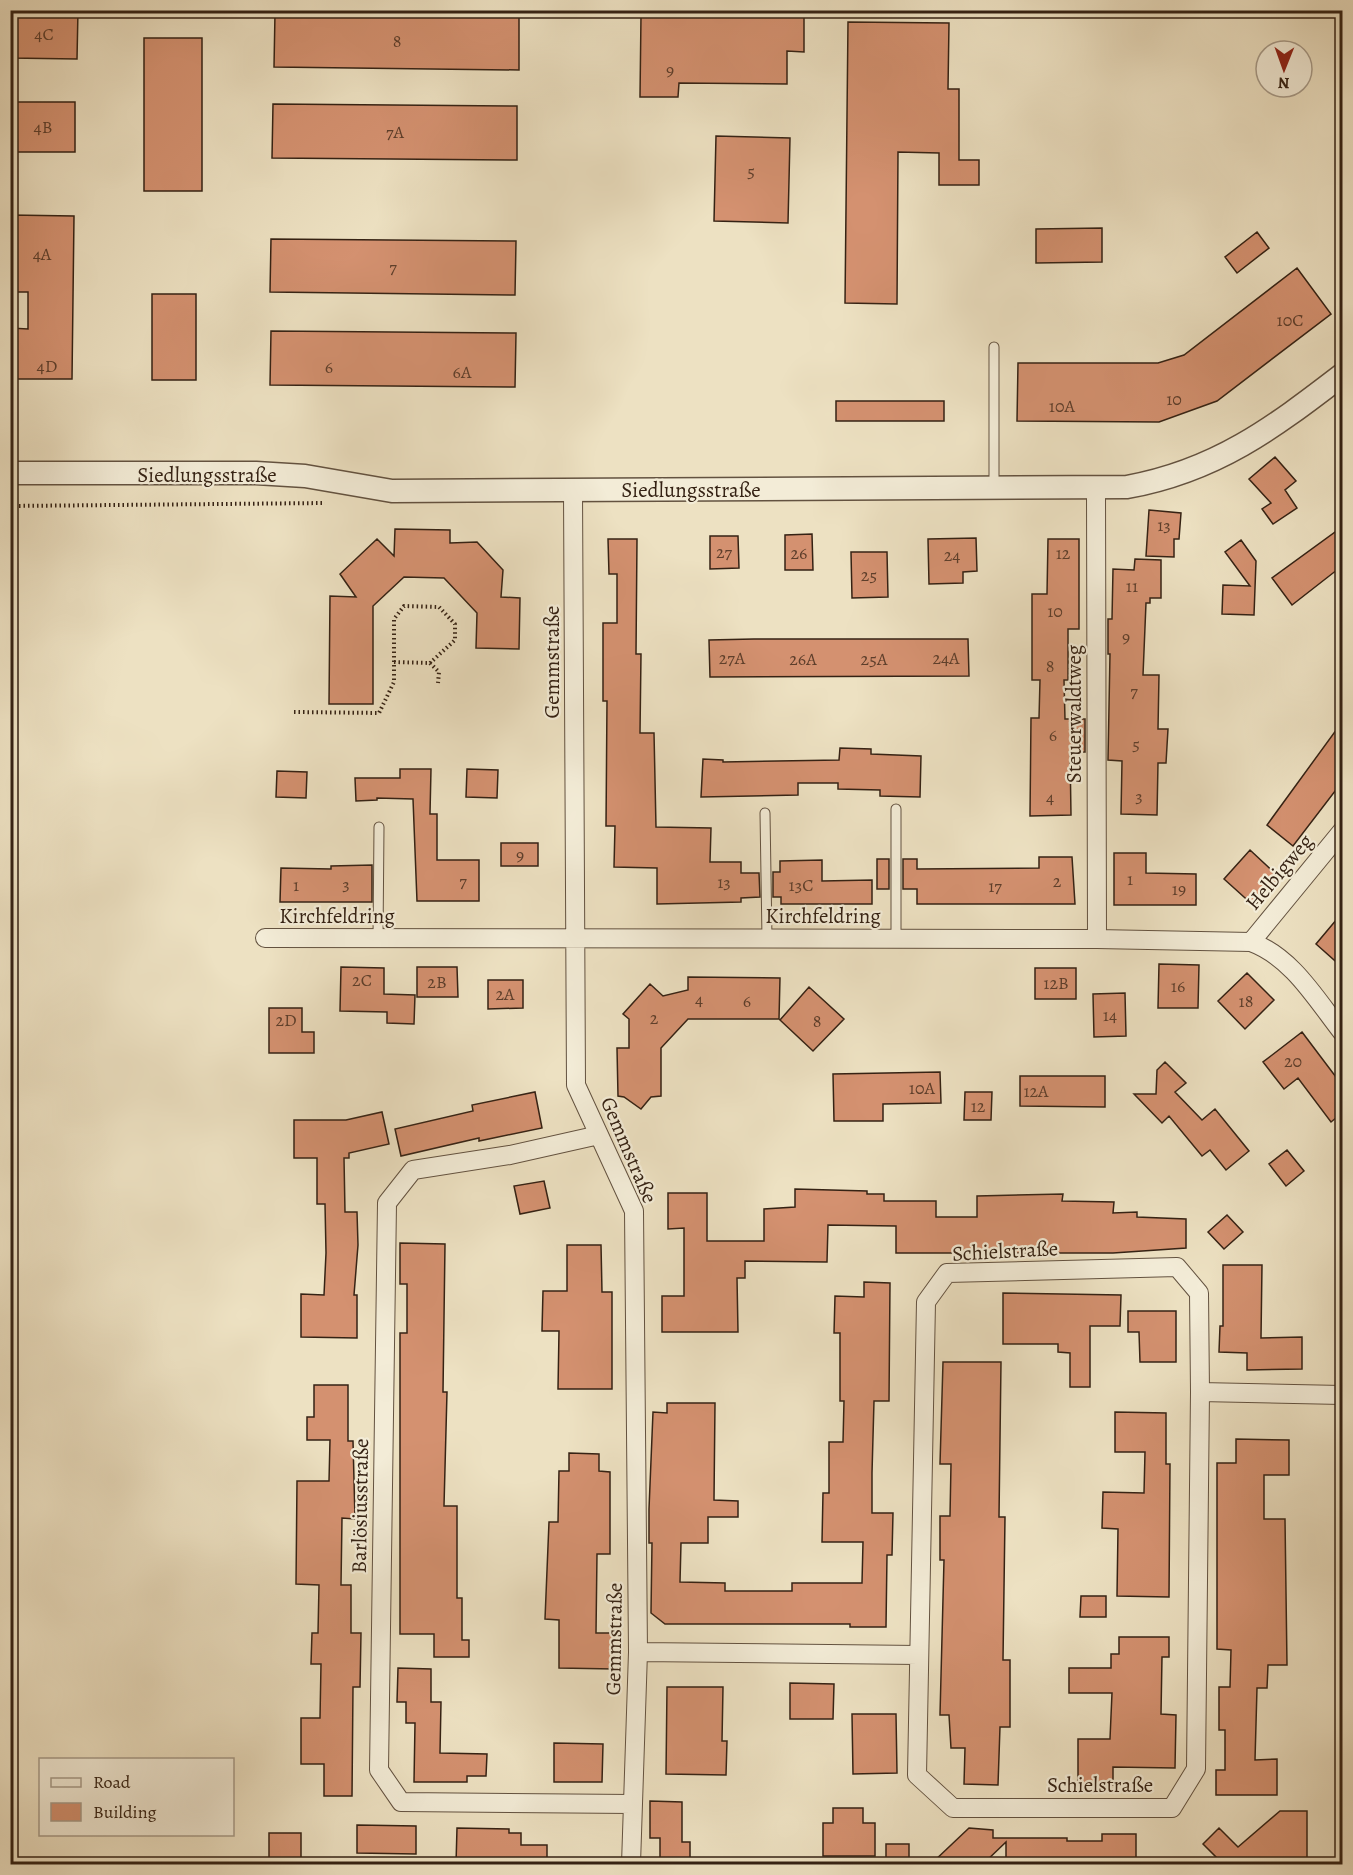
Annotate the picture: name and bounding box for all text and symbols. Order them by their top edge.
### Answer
house number: 4C [34,22,54,46]
house number: 8 [393,29,401,53]
north arrow [1254,39,1314,99]
house number: 9 [666,58,674,82]
text: N [1277,72,1290,94]
house number: 4B [34,115,52,139]
house number: 7A [386,120,405,144]
house number: 5 [747,159,755,183]
house number: 4A [33,242,52,266]
house number: 7 [389,255,397,279]
house number: 10C [1276,308,1304,332]
house number: 4D [37,354,57,378]
house number: 6 [325,355,333,379]
house number: 6A [453,360,472,384]
house number: 10 [1166,387,1182,411]
house number: 10A [1049,394,1076,418]
street label: Siedlungsstraße [137,461,277,489]
street label: Siedlungsstraße [621,476,761,504]
house number: 13 [1157,513,1171,537]
house number: 27 [716,540,732,564]
house number: 26 [791,541,807,565]
house number: 12 [1056,541,1071,565]
house number: 24 [944,543,960,567]
house number: 25 [861,563,877,587]
house number: 11 [1126,574,1138,598]
house number: 10 [1047,599,1063,623]
street label: Gemmstraße [538,606,566,718]
house number: 9 [1122,625,1130,649]
street label: Steuerwaldtweg [1060,644,1088,783]
house number: 27A [719,646,746,670]
house number: 24A [932,646,960,670]
house number: 26A [789,647,817,671]
house number: 25A [861,647,888,671]
house number: 8 [1046,654,1054,678]
house number: 7 [1130,679,1138,703]
house number: 6 [1049,723,1057,747]
house number: 5 [1132,732,1140,756]
house number: 3 [1135,784,1143,808]
house number: 4 [1046,785,1054,809]
street label: Helbigweg [1239,828,1319,916]
house number: 9 [516,843,524,867]
house number: 1 [1127,867,1133,891]
house number: 7 [459,869,467,893]
house number: 2 [1053,869,1062,893]
house number: 13 [717,870,731,894]
house number: 3 [342,872,350,896]
house number: 1 [293,873,299,897]
house number: 13C [789,873,813,897]
house number: 17 [988,874,1002,898]
house number: 19 [1172,877,1186,901]
street label: Kirchfeldring [279,902,395,930]
street label: Kirchfeldring [765,902,881,930]
house number: 2C [352,968,372,992]
house number: 2B [427,970,447,994]
house number: 12B [1043,971,1069,995]
house number: 16 [1171,974,1185,998]
house number: 2A [495,982,515,1006]
house number: 4 [695,987,703,1011]
house number: 6 [743,989,751,1013]
house number: 18 [1239,989,1253,1013]
house number: 14 [1103,1003,1117,1027]
house number: 2 [650,1006,659,1030]
house number: 2D [275,1008,297,1032]
house number: 8 [813,1009,821,1033]
house number: 20 [1284,1049,1302,1073]
house number: 10A [909,1076,936,1100]
house number: 12A [1023,1079,1049,1103]
street label: Gemmstraße [594,1093,664,1207]
house number: 12 [971,1094,986,1118]
street label: Schielstraße [951,1234,1059,1268]
street label: Barlösiusstraße [345,1438,375,1574]
street label: Gemmstraße [599,1582,629,1696]
legend [39,1758,234,1836]
text: Road [93,1770,131,1794]
street label: Schielstraße [1047,1771,1153,1799]
text: Building [93,1800,157,1824]

